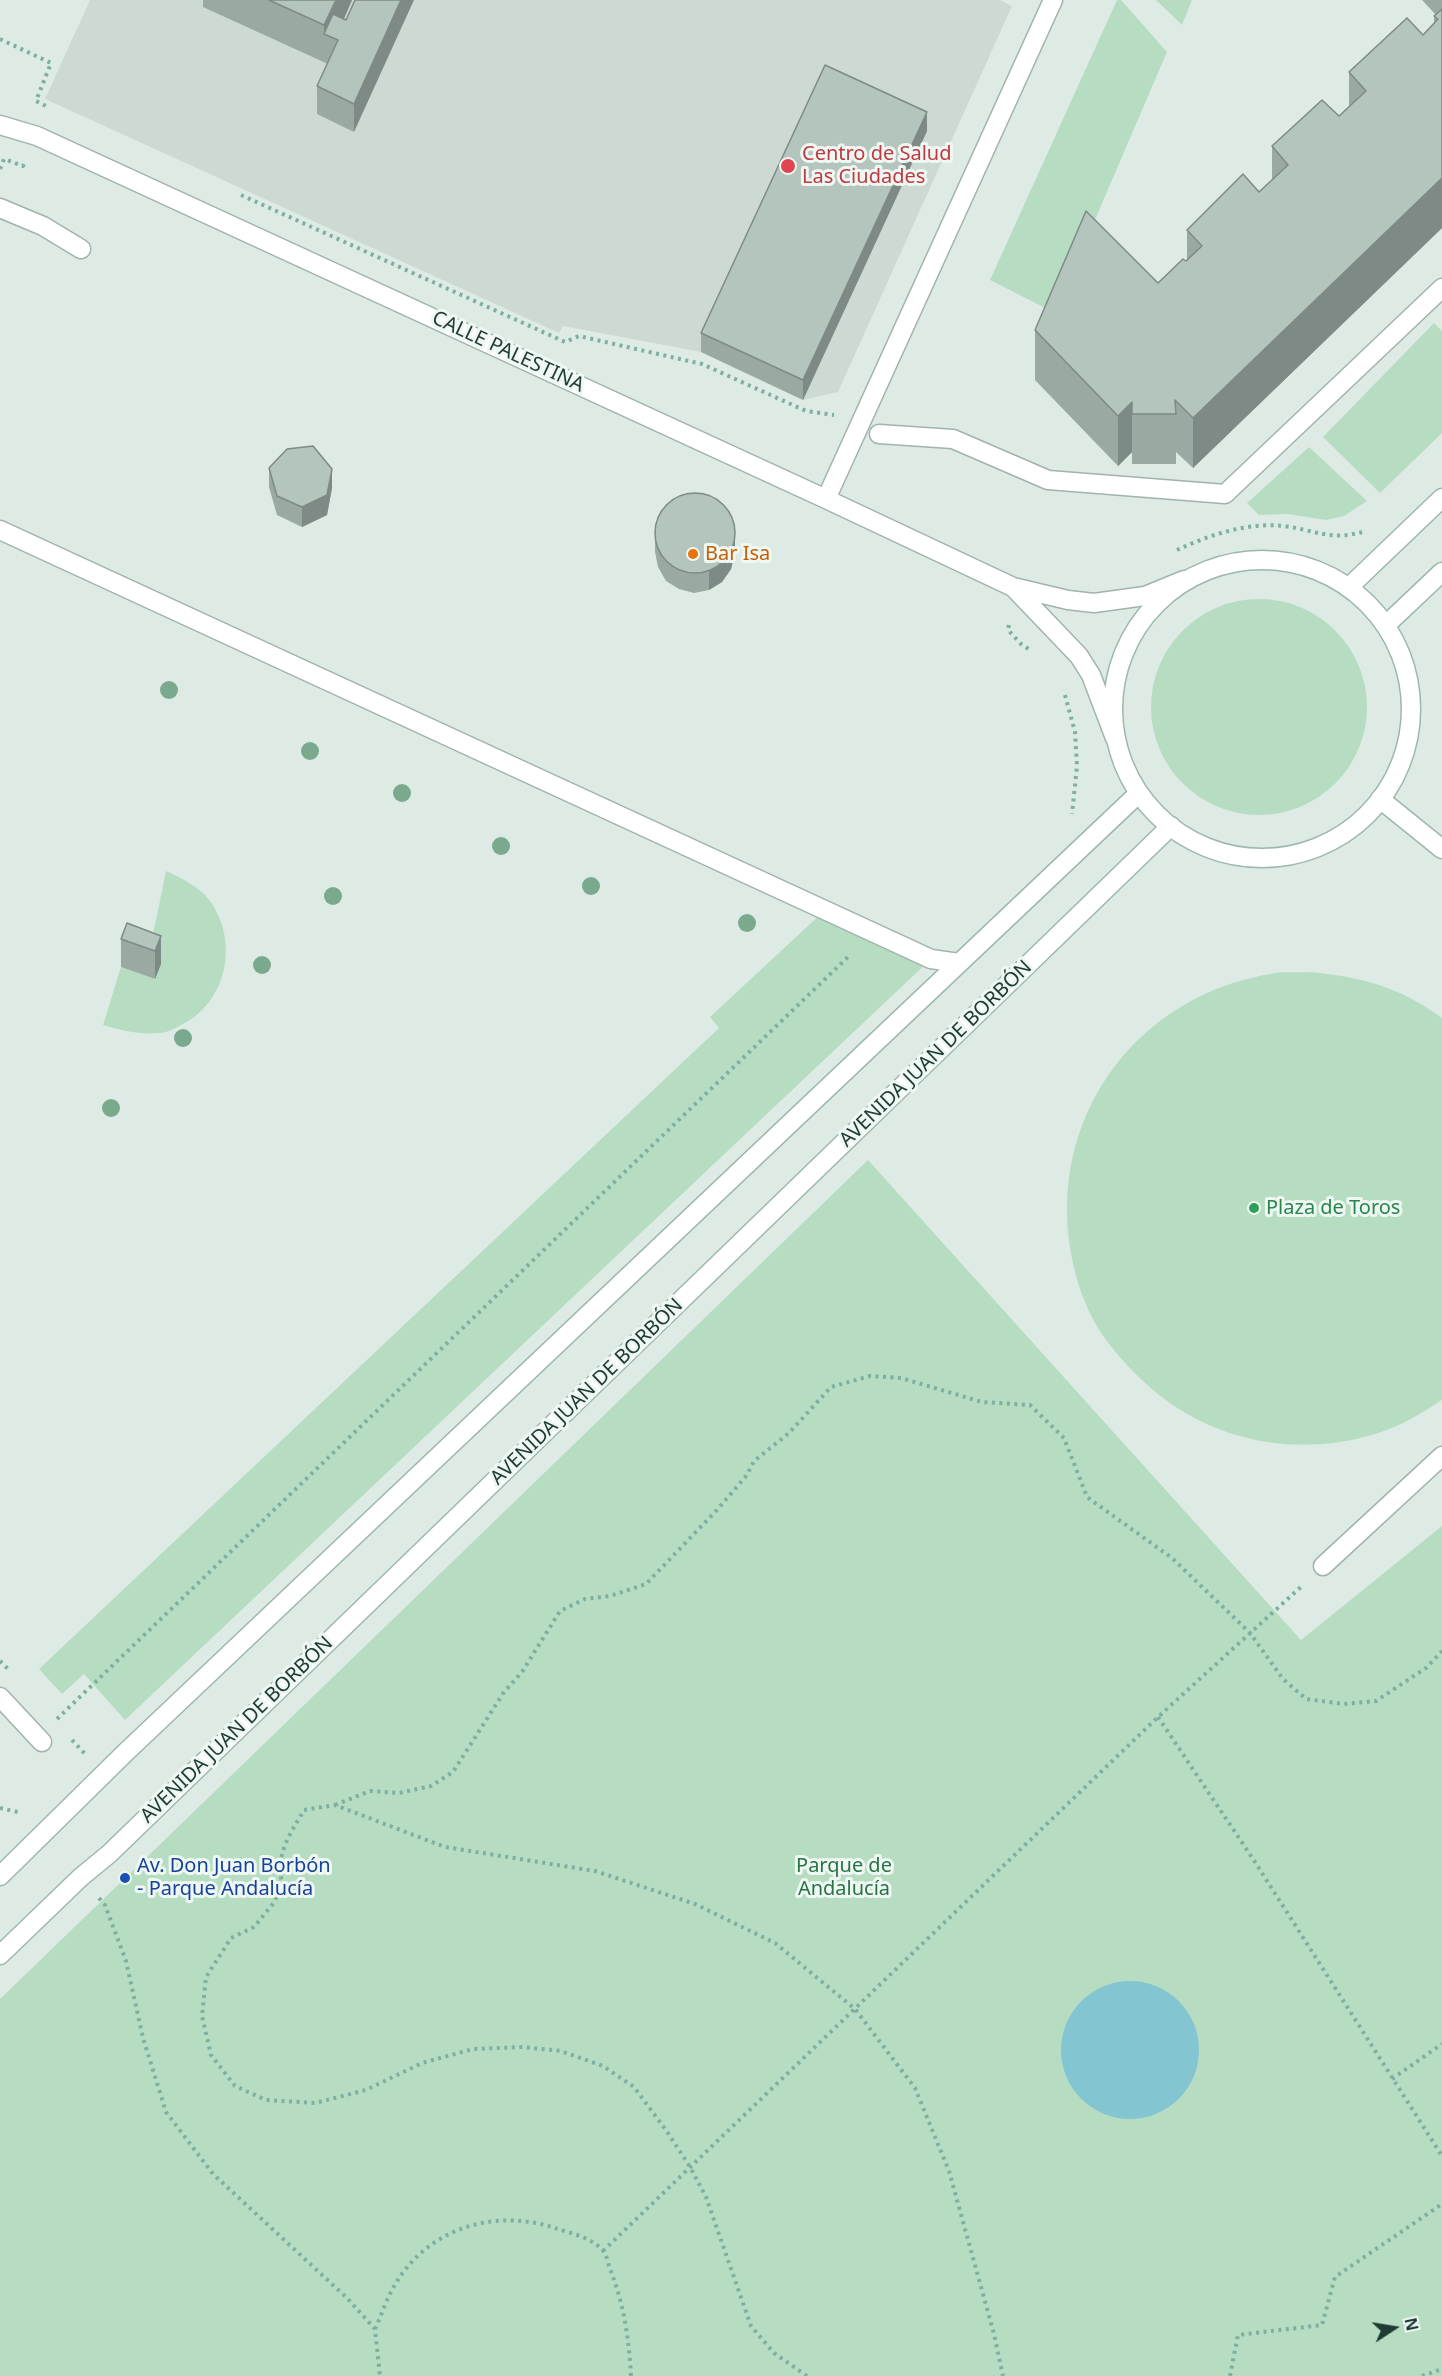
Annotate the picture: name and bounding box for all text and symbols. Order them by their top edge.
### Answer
place label: Centro de Salud Las Ciudades [802,142,951,189]
marker: Centro de Salud Las Ciudades [779,157,797,175]
street label: CALLE PALESTINA [428,306,588,398]
place label: Bar Isa [705,542,770,566]
marker: Bar Isa [686,547,700,561]
street label: AVENIDA JUAN DE BORBÓN [835,956,1037,1152]
place label: Plaza de Toros [1266,1196,1400,1220]
marker: Plaza de Toros [1247,1201,1261,1215]
street label: AVENIDA JUAN DE BORBÓN [486,1294,688,1490]
street label: AVENIDA JUAN DE BORBÓN [136,1632,338,1828]
place label: Av. Don Juan Borbón - Parque Andalucía [137,1854,331,1901]
park label: Parque de Andalucía [796,1854,892,1901]
marker: Av. Don Juan Borbón - Parque Andalucía [118,1871,132,1885]
north arrow [1364,2298,1424,2358]
text: N [1399,2316,1424,2333]

